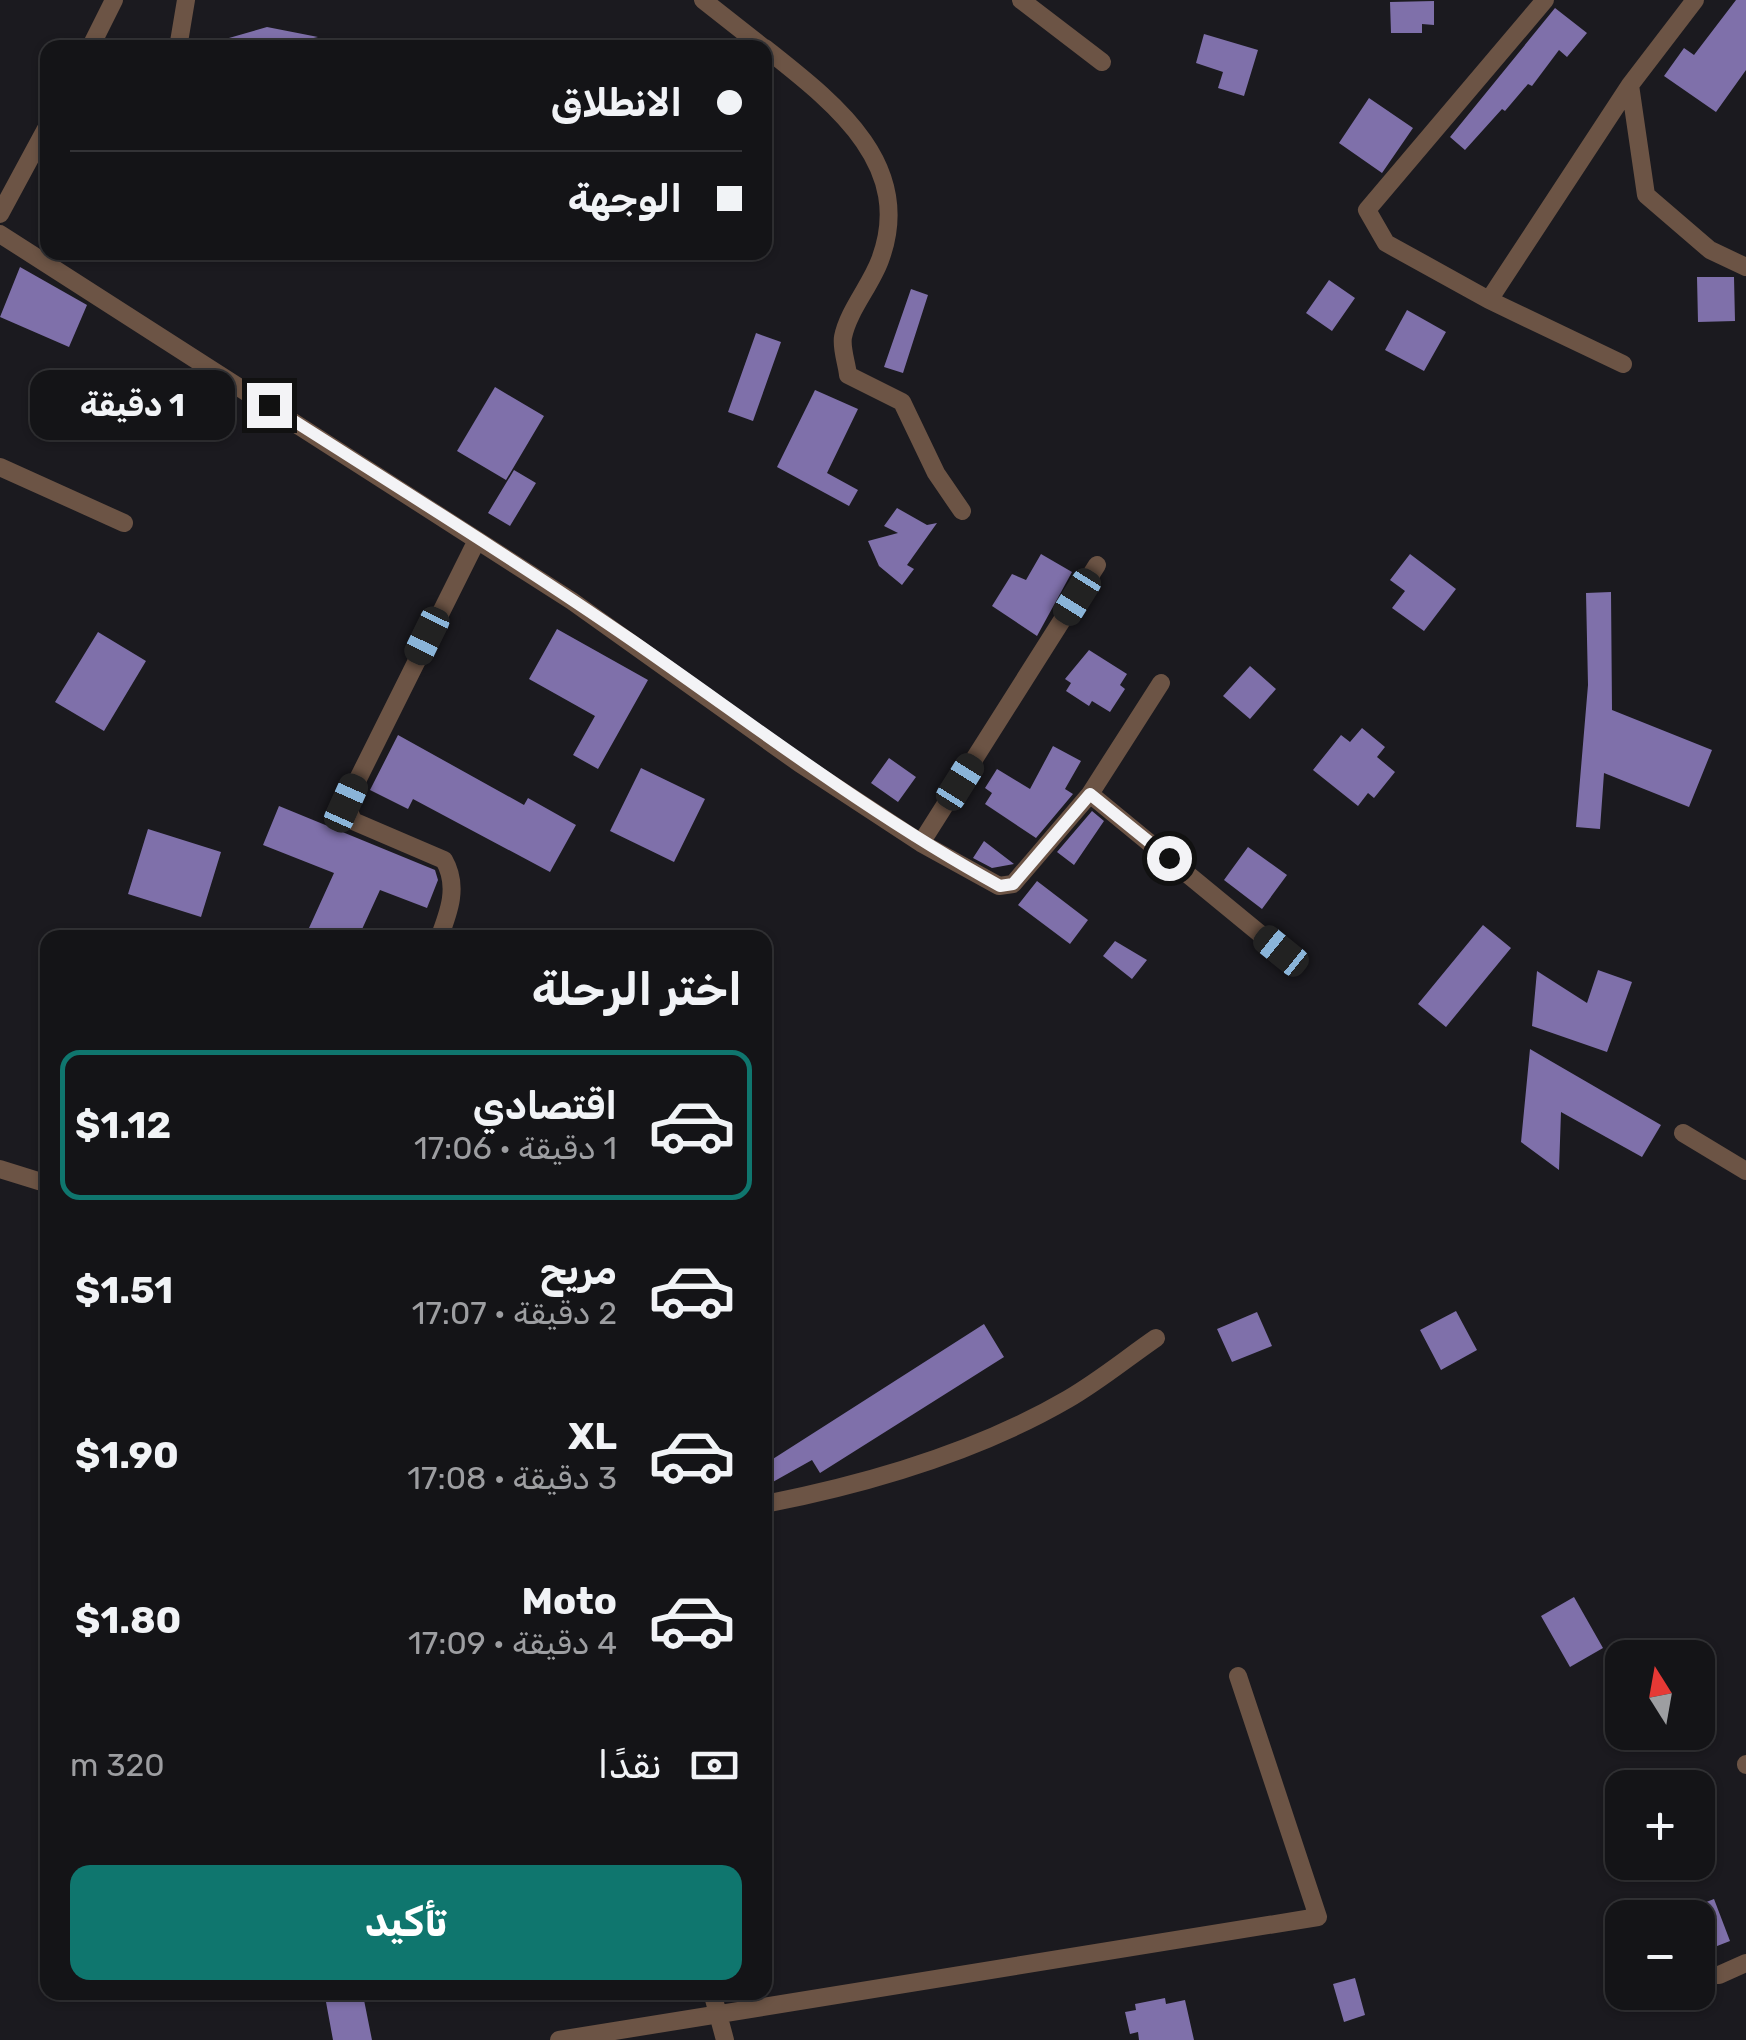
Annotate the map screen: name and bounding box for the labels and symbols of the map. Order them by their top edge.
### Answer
callout: 1 دقيقة [29,370,234,440]
route end [247,383,292,428]
car [1048,564,1106,630]
car [400,602,454,670]
car [931,749,989,815]
car [320,769,372,837]
route start [1147,836,1192,881]
car [1248,920,1314,982]
north arrow [1605,1640,1715,1750]

